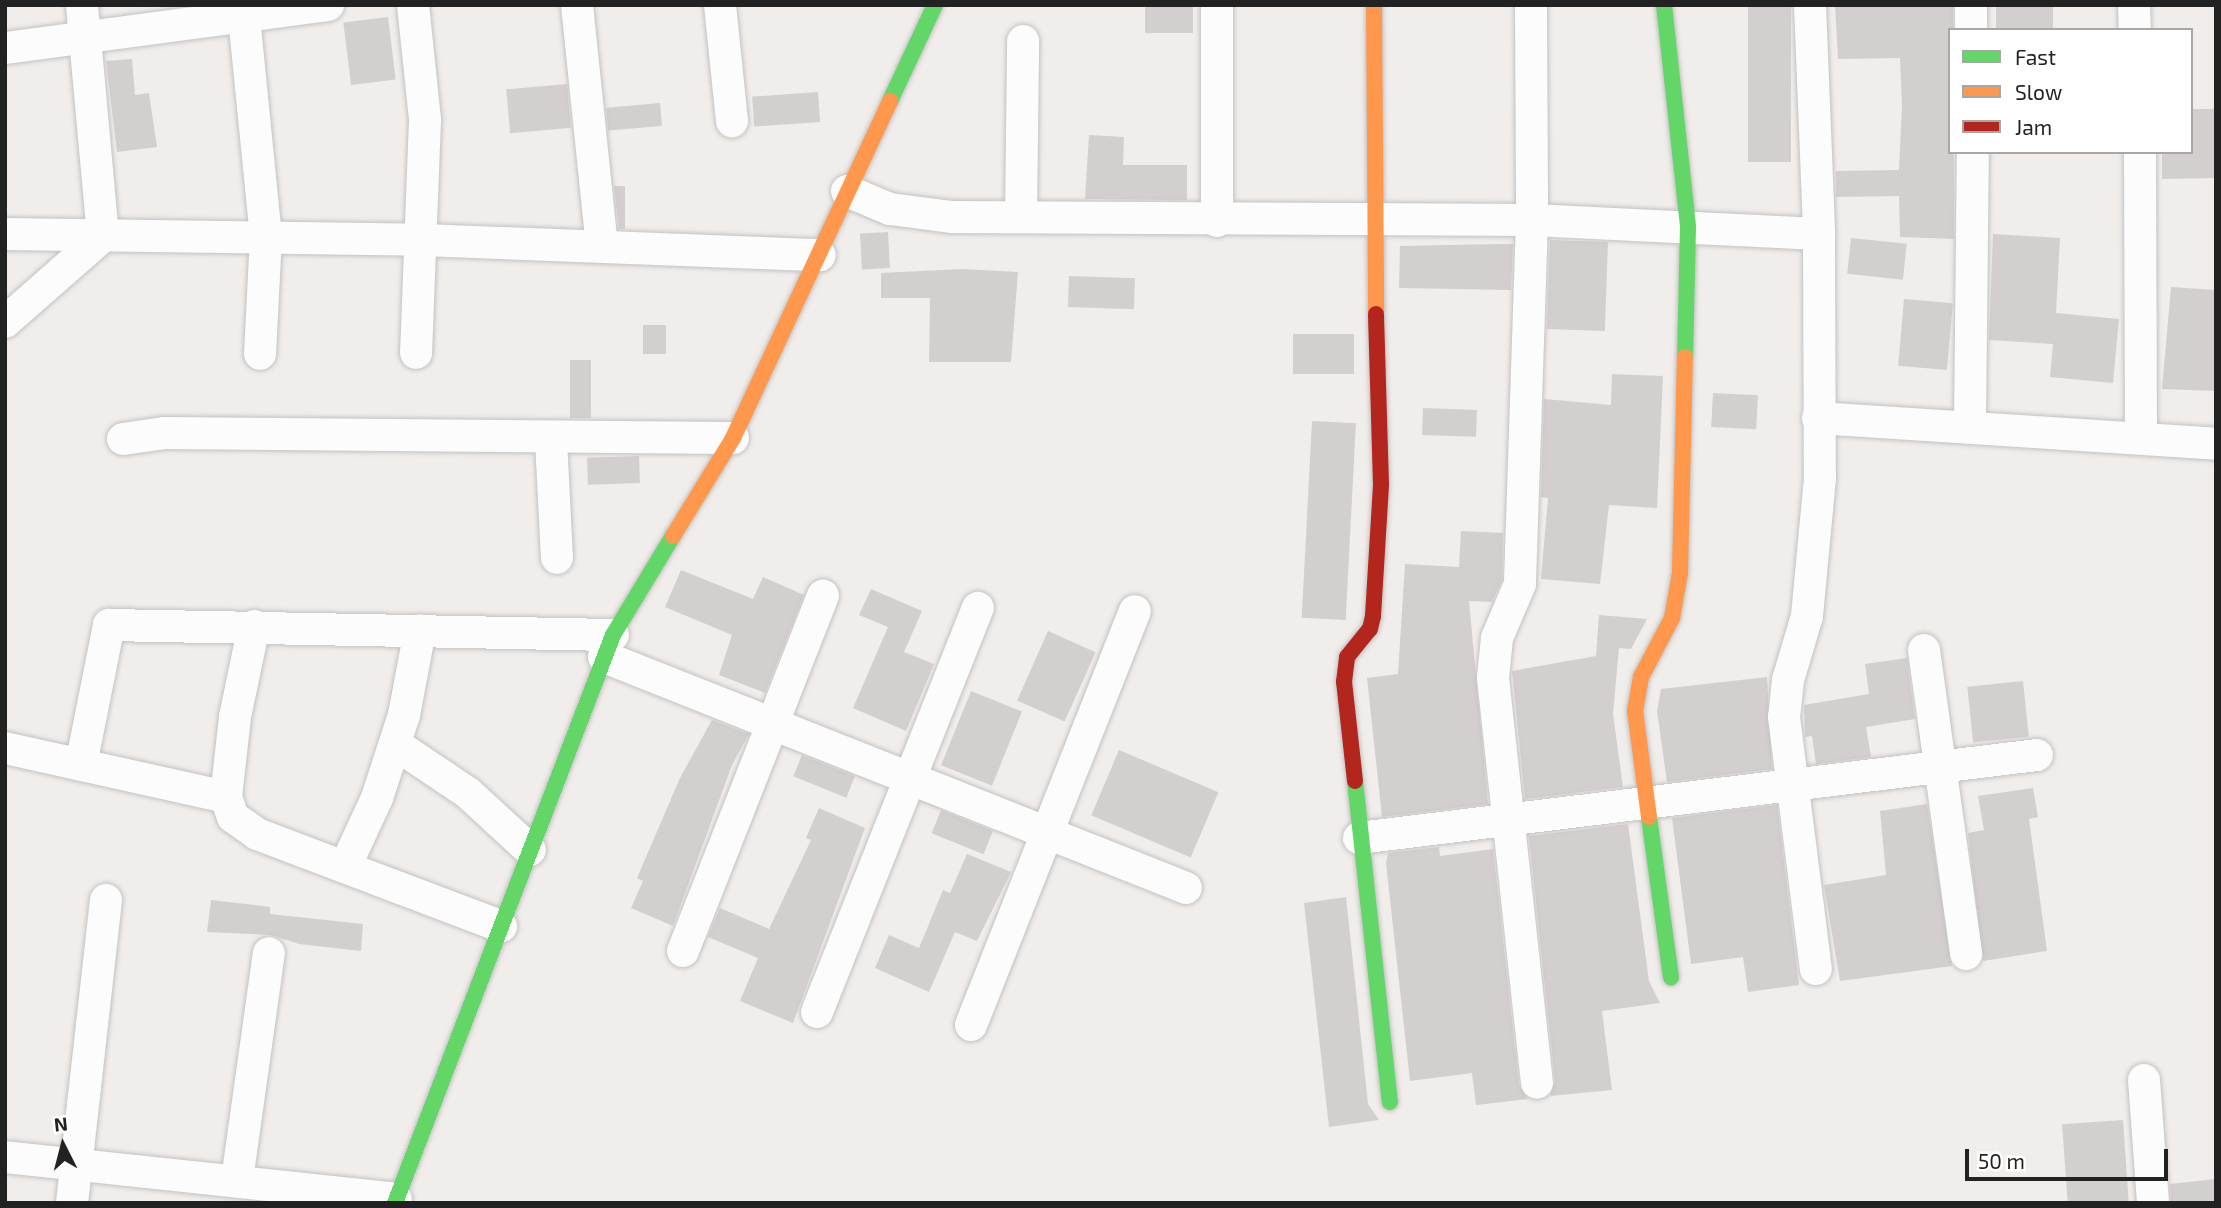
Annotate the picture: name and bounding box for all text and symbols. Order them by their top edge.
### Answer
legend [1948,28,2193,154]
text: Fast [2015,44,2056,69]
text: Slow [2015,79,2062,104]
text: Jam [2015,114,2052,139]
north arrow [28,1110,98,1180]
text: N [53,1111,69,1136]
scale bar [1969,1134,2172,1178]
text: 50 m [1978,1148,2025,1173]

